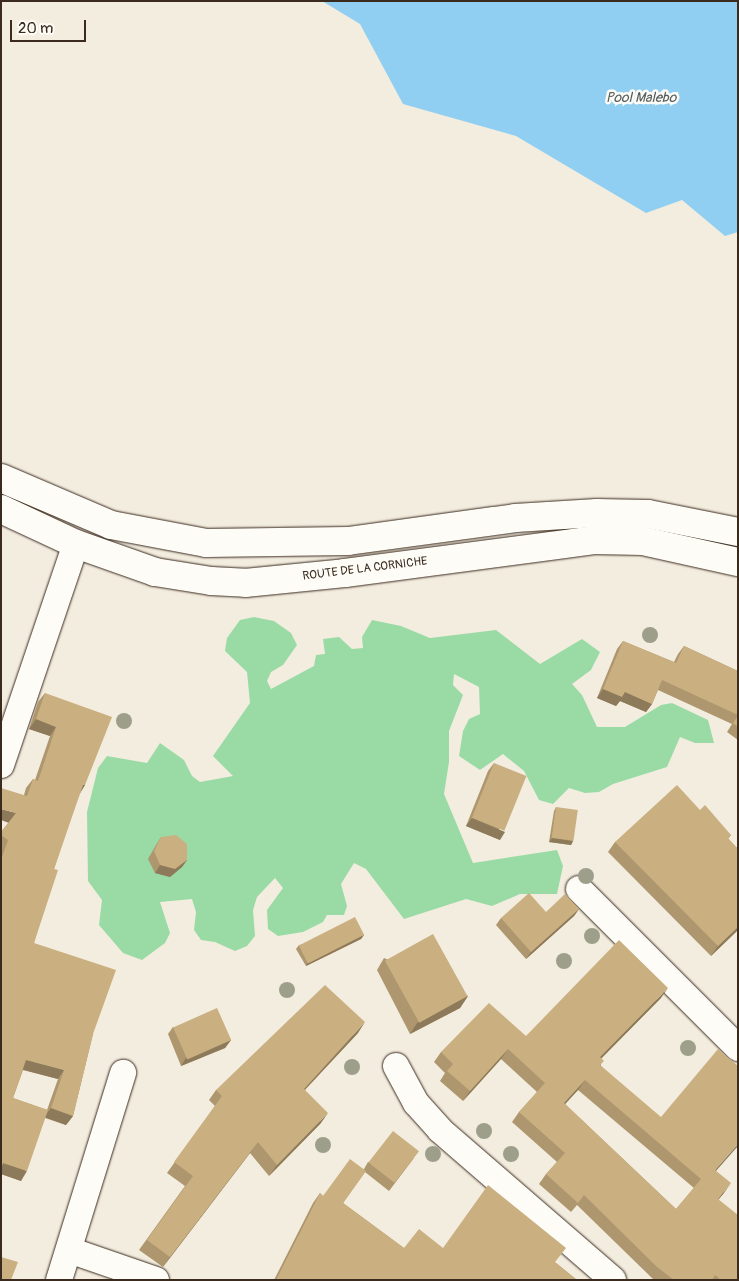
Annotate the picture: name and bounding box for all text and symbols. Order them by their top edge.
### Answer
scale bar [12,10,89,42]
text: 20 m [18,19,53,38]
water label: Pool Malebo [606,90,676,106]
street label: ROUTE DE LA CORNICHE [302,554,428,584]

